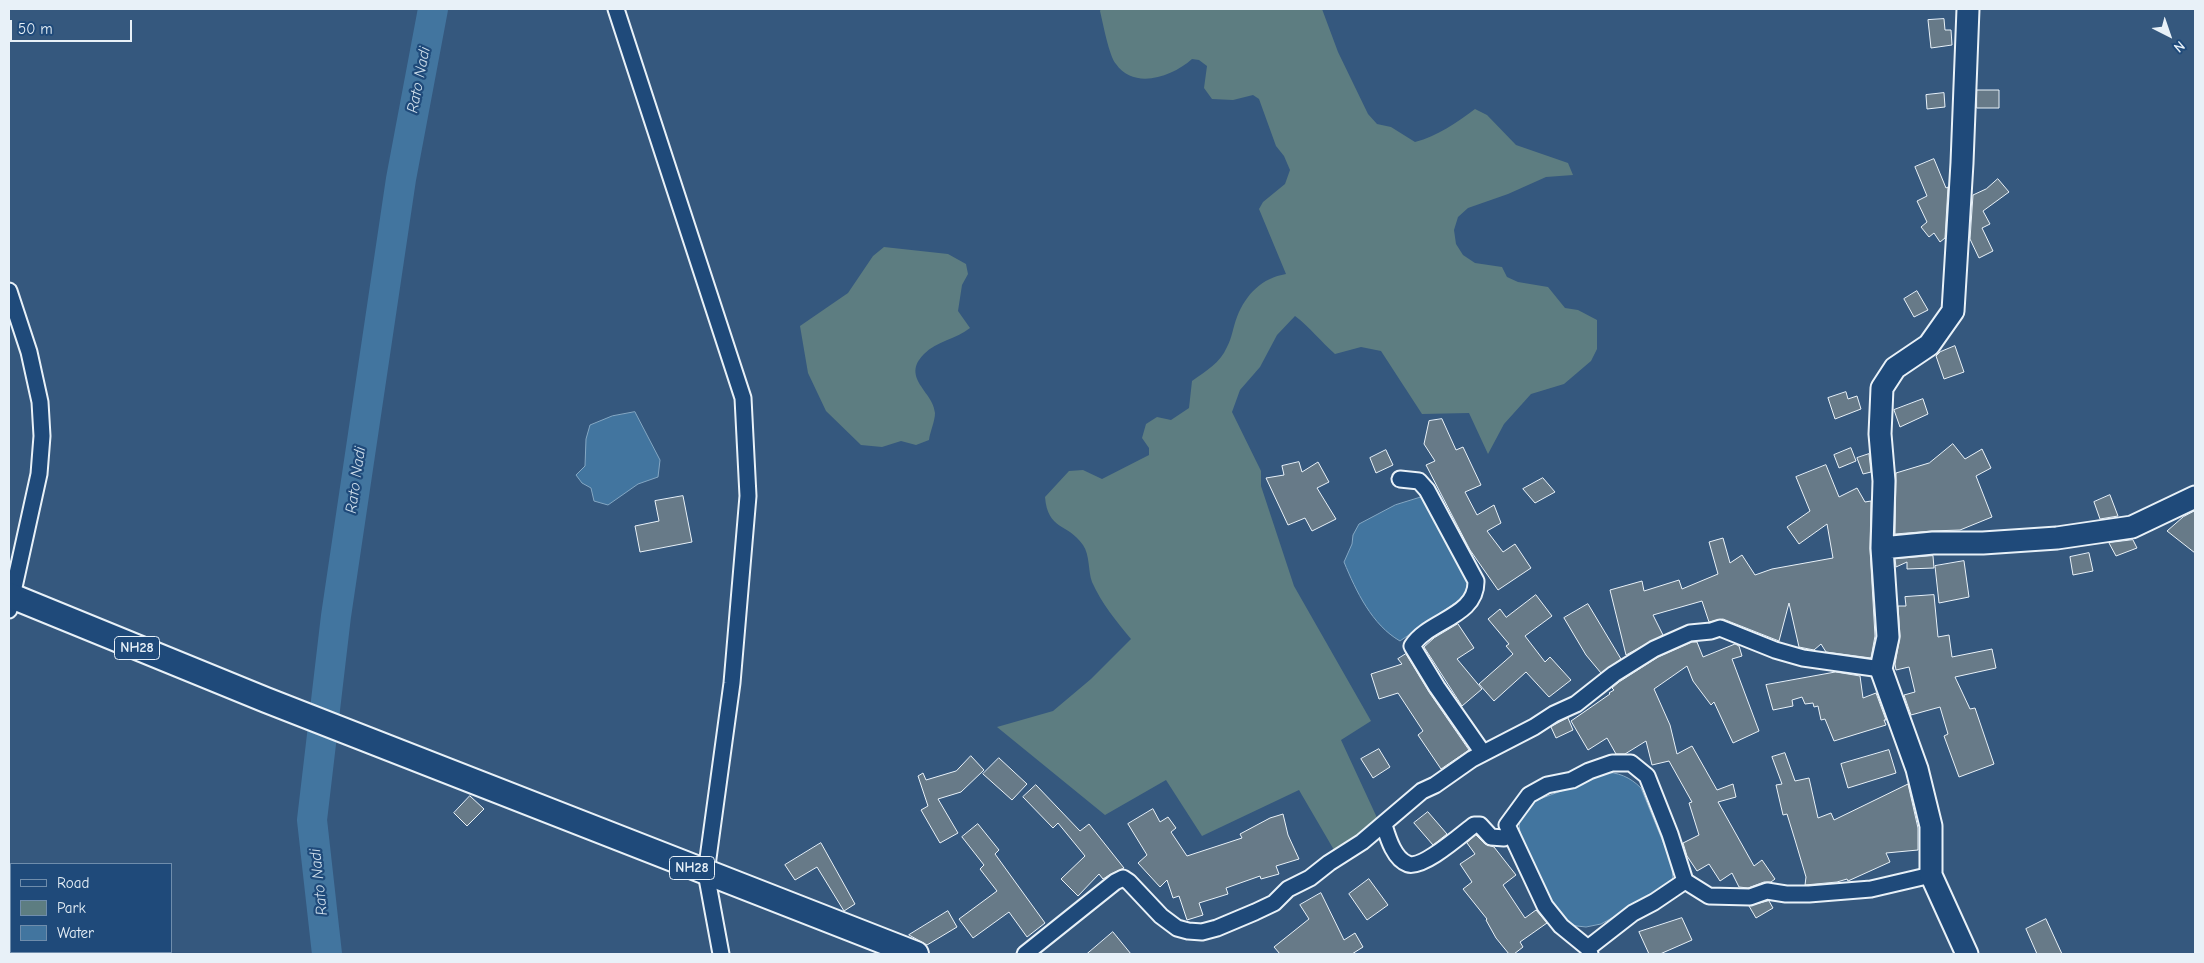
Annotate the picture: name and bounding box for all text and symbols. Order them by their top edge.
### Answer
scale bar [12,10,135,42]
north arrow [2144,10,2194,60]
text: 50 m [18,20,53,38]
text: N [2170,37,2188,56]
water label: Rato Nadi [403,45,435,115]
water label: Rato Nadi [342,445,370,515]
road number: NH28 [114,636,160,660]
water label: Rato Nadi [306,848,332,916]
road number: NH28 [670,856,714,880]
legend [10,863,172,953]
text: Road [57,874,89,892]
text: Park [57,899,86,917]
text: Water [57,924,94,942]

